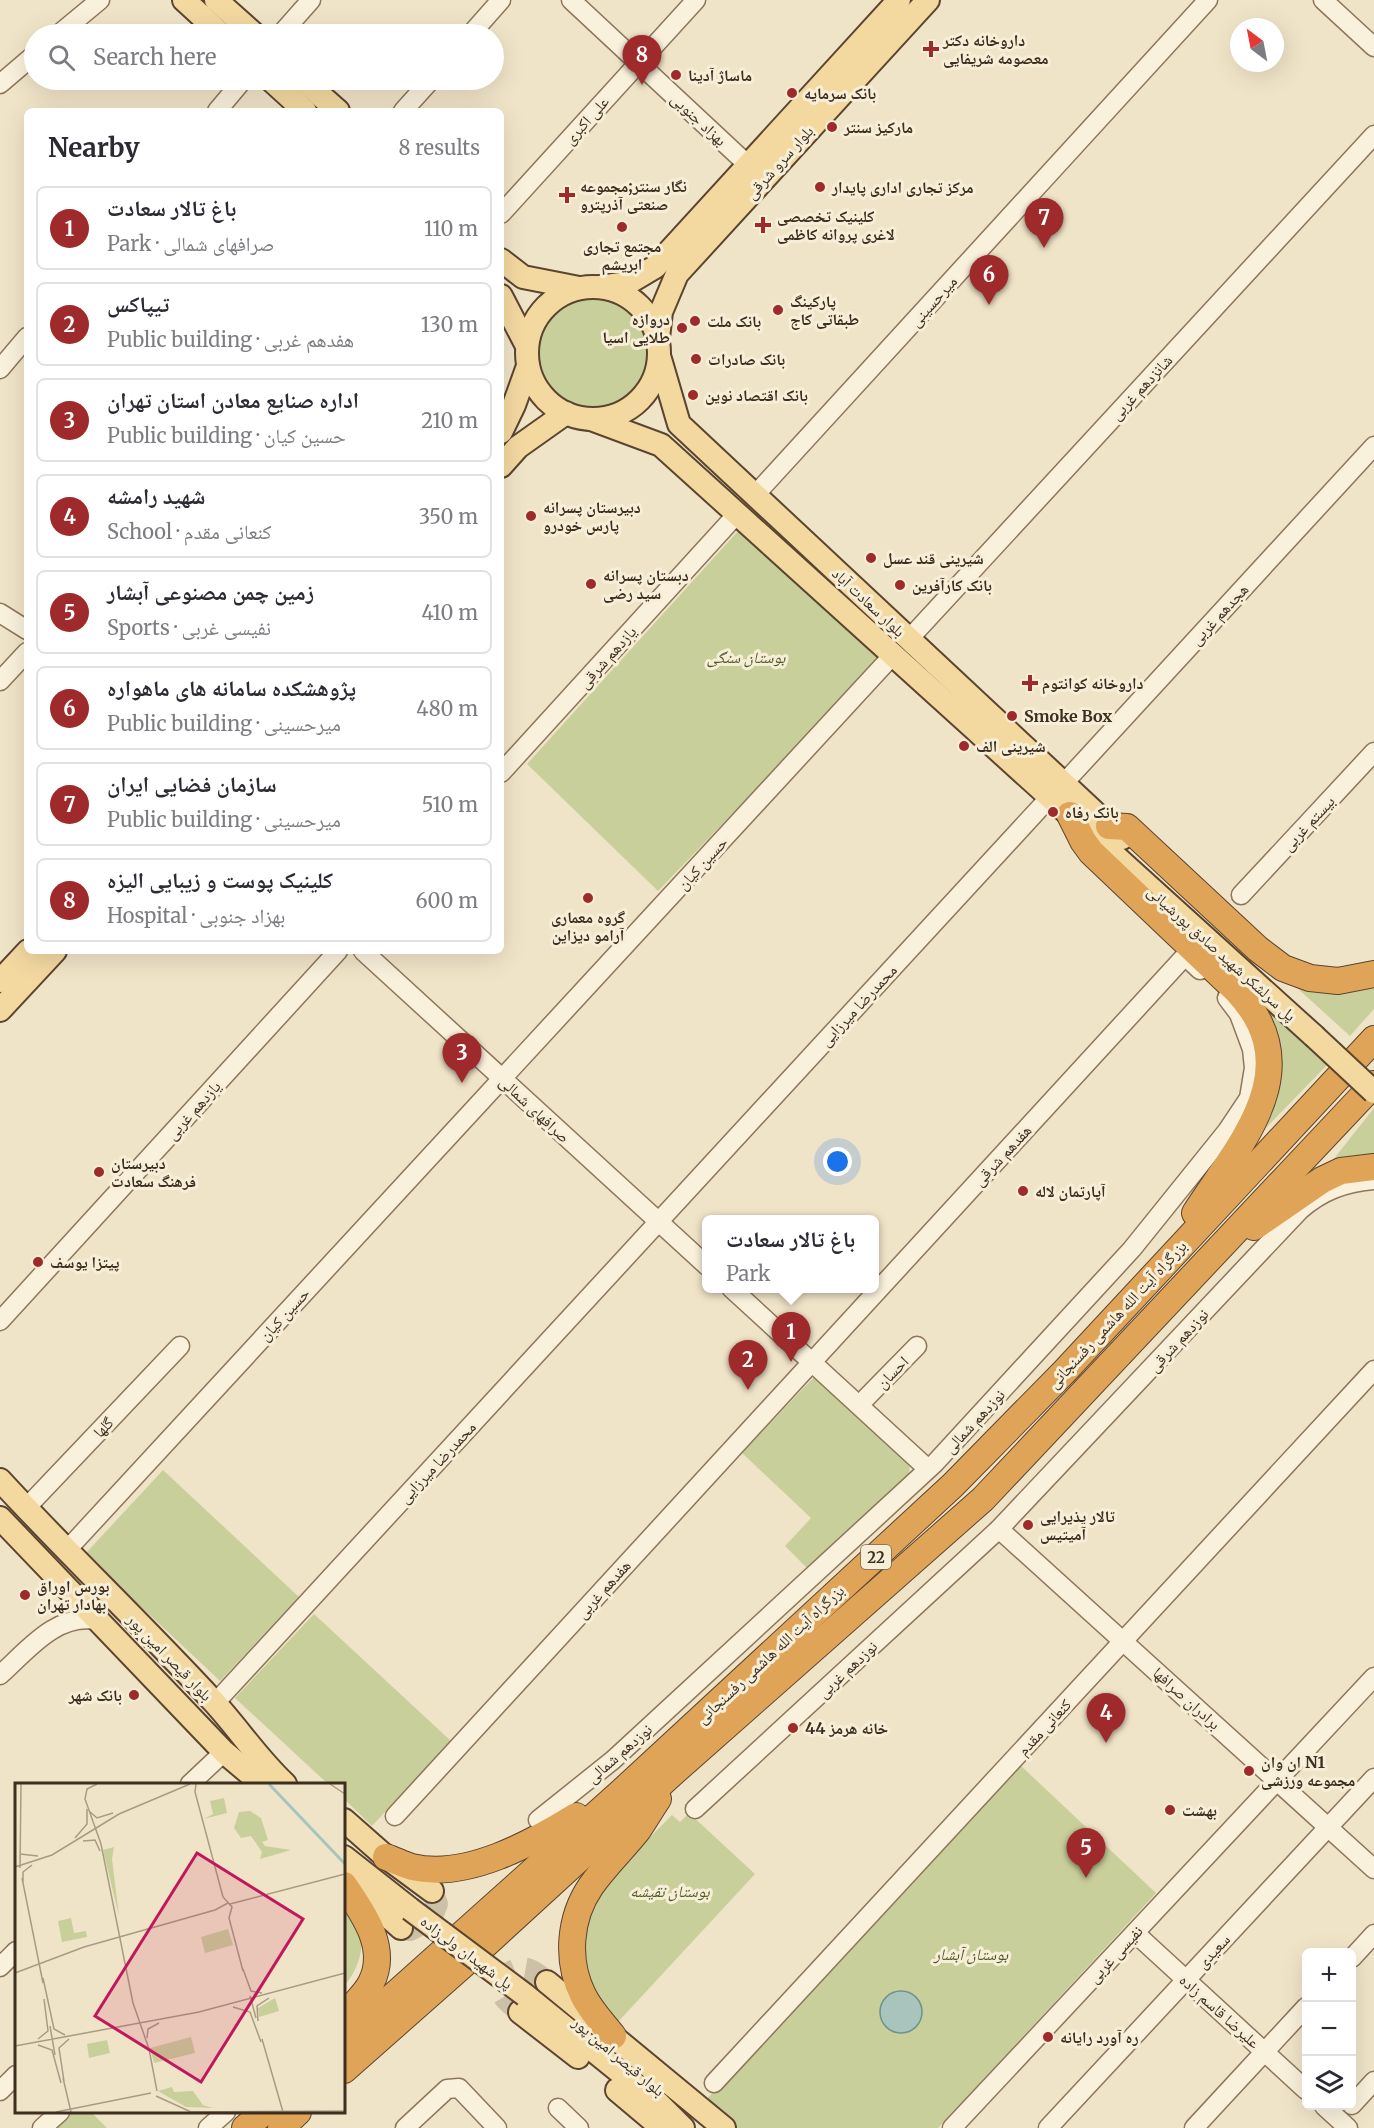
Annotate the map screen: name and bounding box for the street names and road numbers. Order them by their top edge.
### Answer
street label: بهزاد جنوبی [666,88,731,151]
street label: علی اکبری [559,92,614,149]
street label: بلوار سرو شرقی [741,121,818,204]
street label: میرحسینی [905,271,962,331]
street label: شانزدهم غربی [1106,350,1177,425]
street label: بلوار سعادت آباد [828,563,910,641]
street label: هجدهم غربی [1186,579,1253,650]
street label: یازدهم شرقی [574,622,641,693]
street label: بیستم غربی [1277,791,1339,856]
street label: حسین کیان [672,832,732,894]
street label: پل سرلشکر شهید صادق پورشیانی [1143,881,1301,1026]
street label: محمدرضا میرزایی [815,960,902,1051]
street label: صرافهای شمالی [495,1071,574,1147]
street label: یازدهم غربی [161,1076,225,1144]
street label: هفدهم شرقی [968,1120,1036,1191]
street label: بزرگراه آیت الله هاشمی رفسنجانی [1043,1236,1192,1393]
street label: حسین کیان [254,1283,314,1345]
street label: نوزدهم شرقی [1143,1304,1213,1377]
street label: احسان [871,1351,913,1393]
street label: نوزدهم شمالی [939,1385,1010,1458]
street label: گلها [89,1412,118,1441]
street label: محمدرضا میرزایی [394,1417,481,1508]
road number: 22 [861,1545,891,1569]
street label: هفدهم غربی [571,1555,635,1623]
street label: بزرگراه آیت الله هاشمی رفسنجانی [692,1580,849,1729]
street label: بلوار قیصر امین پور [122,1608,217,1706]
street label: نوزدهم غربی [813,1636,882,1703]
street label: برادران صرافها [1148,1662,1225,1734]
street label: کنعانی مقدم [1013,1694,1076,1760]
street label: نوزدهم شمالی [582,1719,657,1788]
street label: پل شهیدان ولی‌زاده [416,1911,517,1994]
street label: نفیسی غربی [1083,1921,1147,1988]
street label: سعیدی [1192,1929,1235,1973]
street label: علیرضا قاسم زاده [1175,1970,1264,2053]
street label: بلوار قیصر امین پور [568,2011,669,2101]

